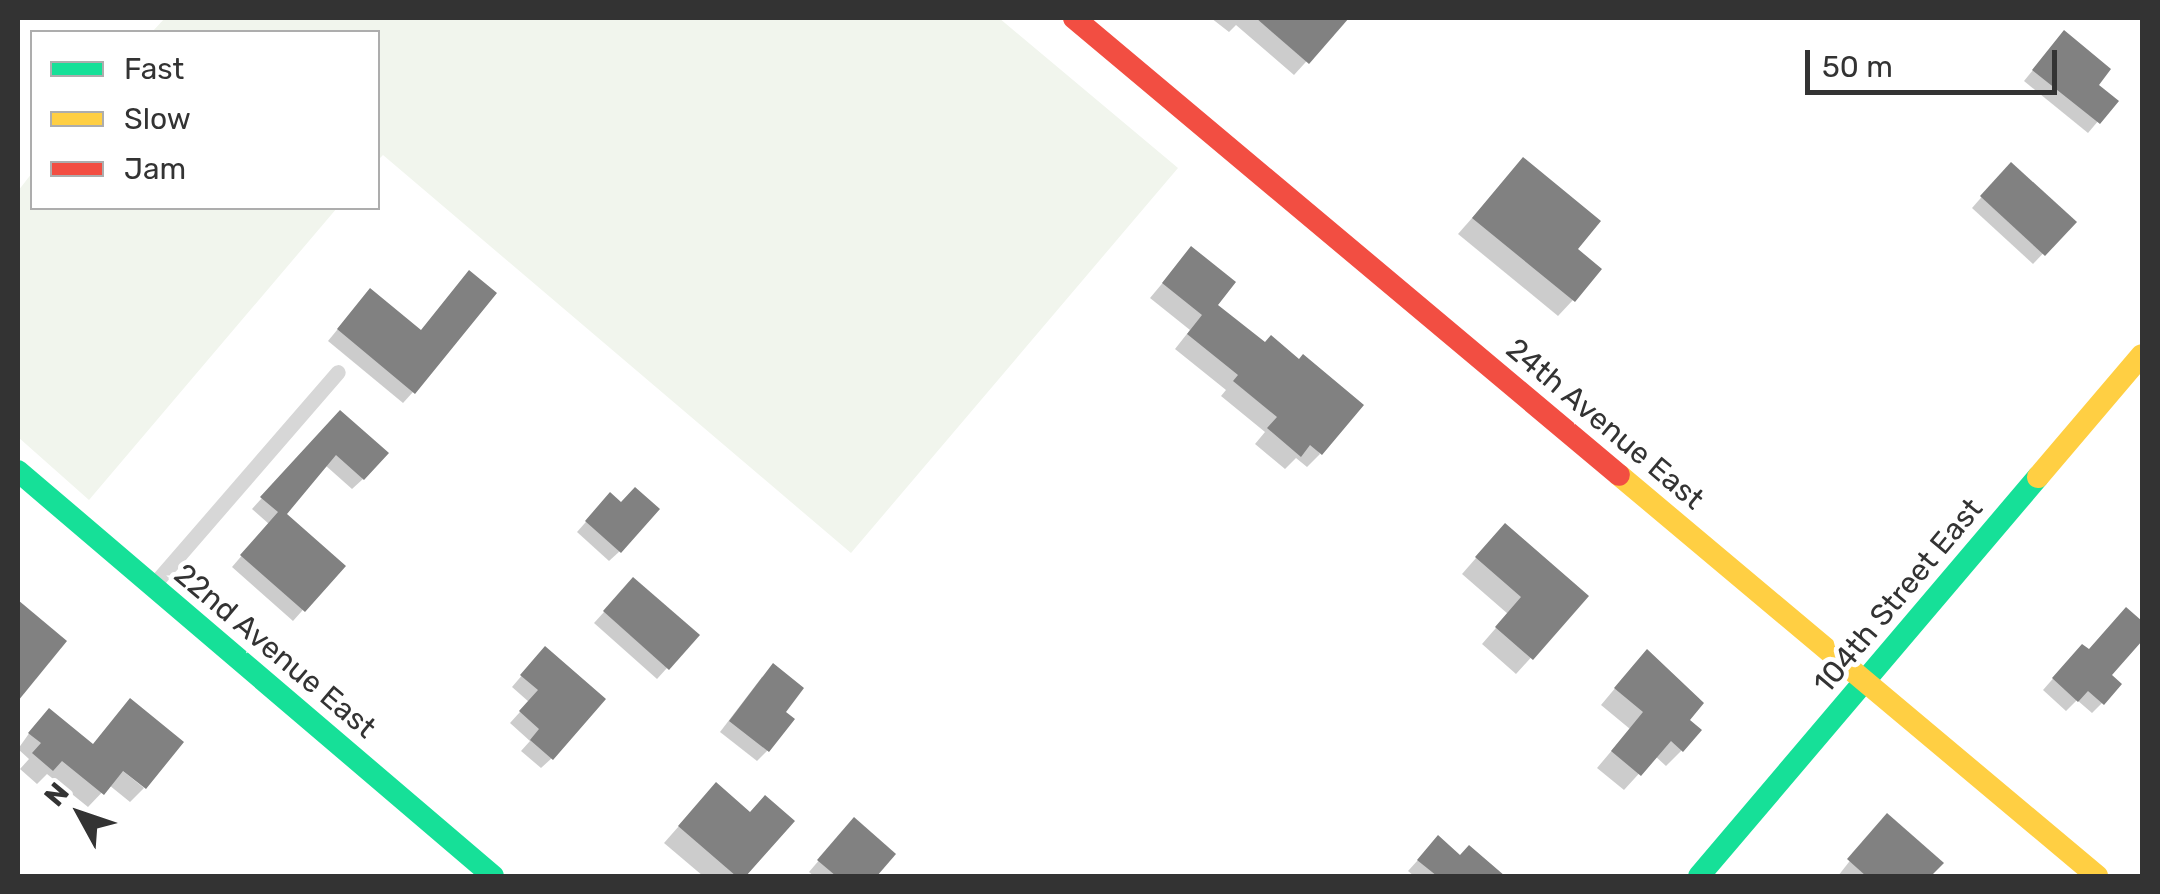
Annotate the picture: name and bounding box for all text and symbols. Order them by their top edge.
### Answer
legend [30,30,380,210]
scale bar [1810,30,2062,92]
text: 50 m [1822,49,1893,85]
text: Fast [124,51,184,87]
text: Slow [124,101,191,137]
text: Jam [124,151,186,187]
street label: 24th Avenue East [1499,331,1711,517]
street label: 104th Street East [1806,491,1990,701]
street label: 22nd Avenue East [167,556,383,746]
north arrow [30,764,130,864]
text: N [38,776,76,813]

